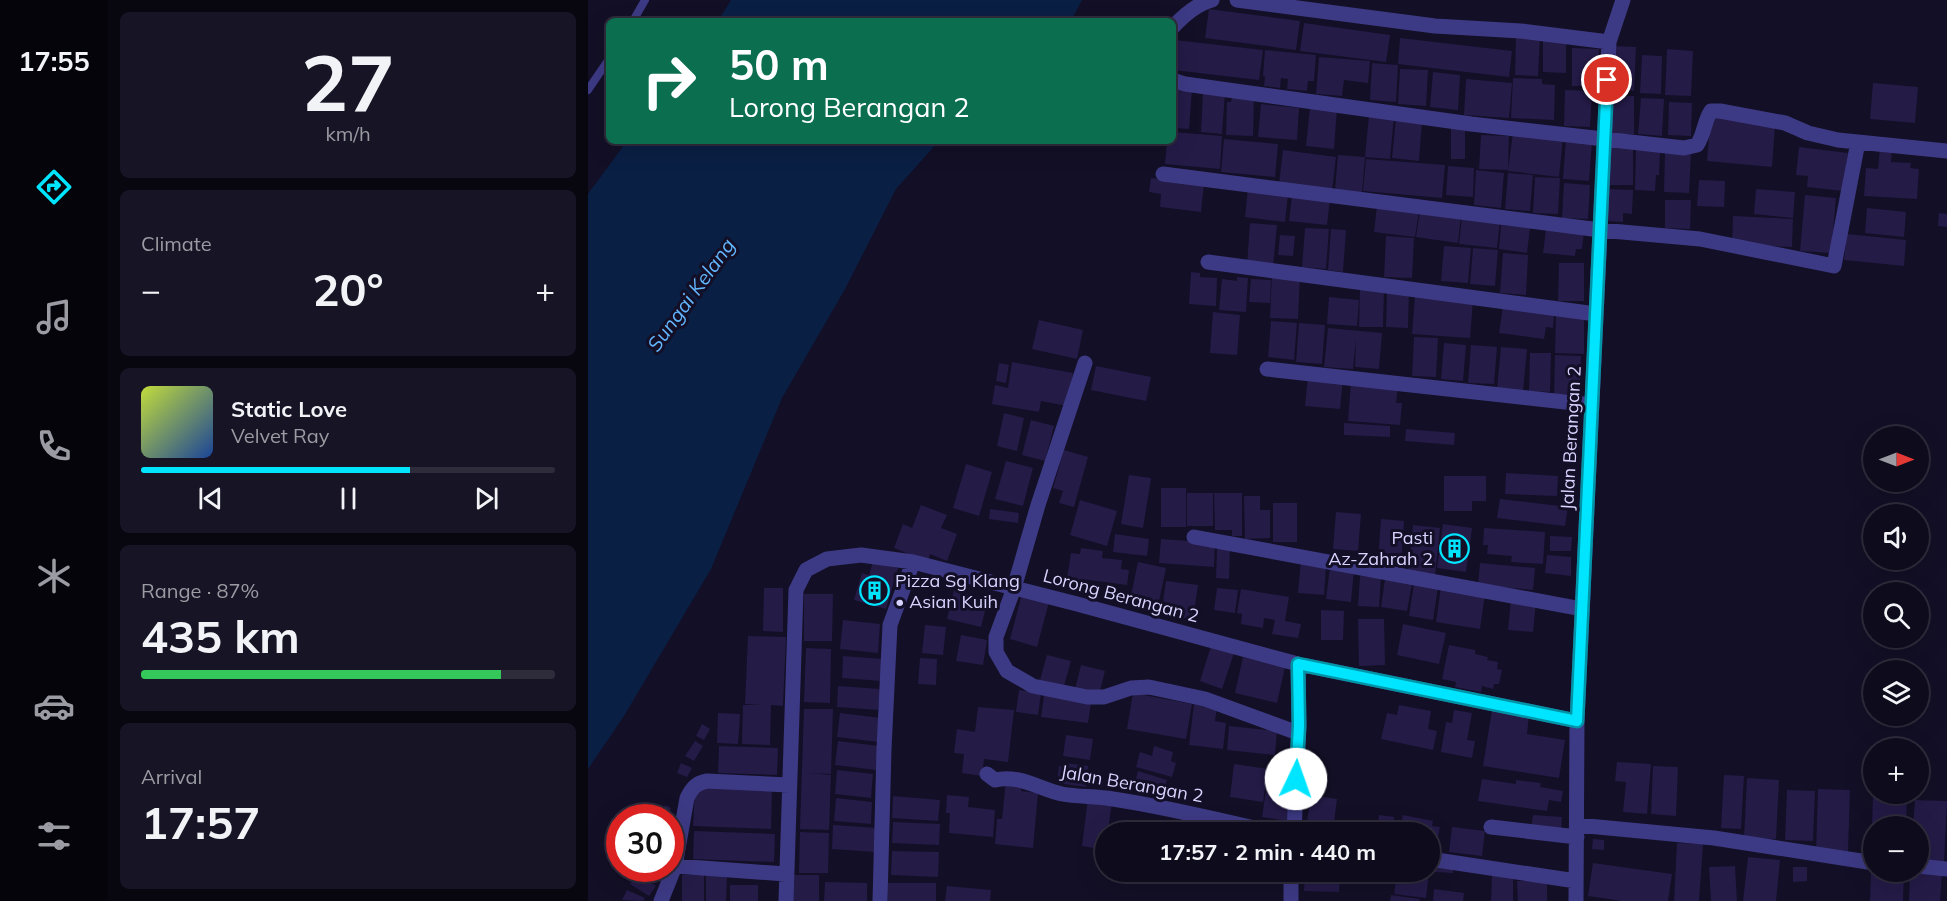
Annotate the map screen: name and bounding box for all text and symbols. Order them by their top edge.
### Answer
text: 27 [301,33,395,131]
text: 50 m [729,38,829,91]
icon: right [630,42,708,120]
text: 17:55 [18,44,90,78]
pin [1581,54,1632,105]
icon: arrive [1590,63,1623,96]
text: Lorong Berangan 2 [729,90,969,124]
text: km/h [325,121,371,146]
icon: directions [33,166,75,208]
text: Climate [141,231,212,256]
water label: Sungai Kelang [641,233,740,356]
text: 20° [312,261,384,317]
text: − [141,269,161,310]
text: + [535,269,555,310]
icon: music [33,296,75,338]
street label: Jalan Berangan 2 [1555,365,1586,511]
text: Static Love [231,395,347,423]
text: Velvet Ray [231,423,329,448]
icon: phone [33,425,75,467]
north arrow [1863,426,1929,492]
map controls [1863,426,1929,882]
icon: previous [194,482,227,515]
icon: pause [332,482,365,515]
icon: next [470,482,503,515]
button: sound [1863,504,1929,570]
place label: Pasti Az-Zahrah 2 [1328,526,1433,570]
building icon: Pasti Az-Zahrah 2 [1438,532,1470,564]
icon: climate [33,555,75,597]
street label: Lorong Berangan 2 [1041,564,1202,627]
place label: Pizza Sg Klang • Asian Kuih [895,569,1020,613]
building icon: Pizza Sg Klang • Asian Kuih [858,575,890,607]
text: Range · 87% [141,578,259,603]
button: search [1863,582,1929,648]
text: 435 km [141,608,300,664]
button: layers [1863,660,1929,726]
icon: car [33,685,75,727]
button: + [1863,738,1929,804]
position arrow [1264,747,1328,811]
street label: Jalan Berangan 2 [1059,760,1205,807]
text: Arrival [141,764,202,789]
text: 17:57 [141,794,260,850]
speed limit sign: 30 [606,804,684,882]
icon: filters [33,815,75,857]
button: − [1863,816,1929,882]
text: 17:57 · 2 min · 440 m [1159,838,1376,866]

